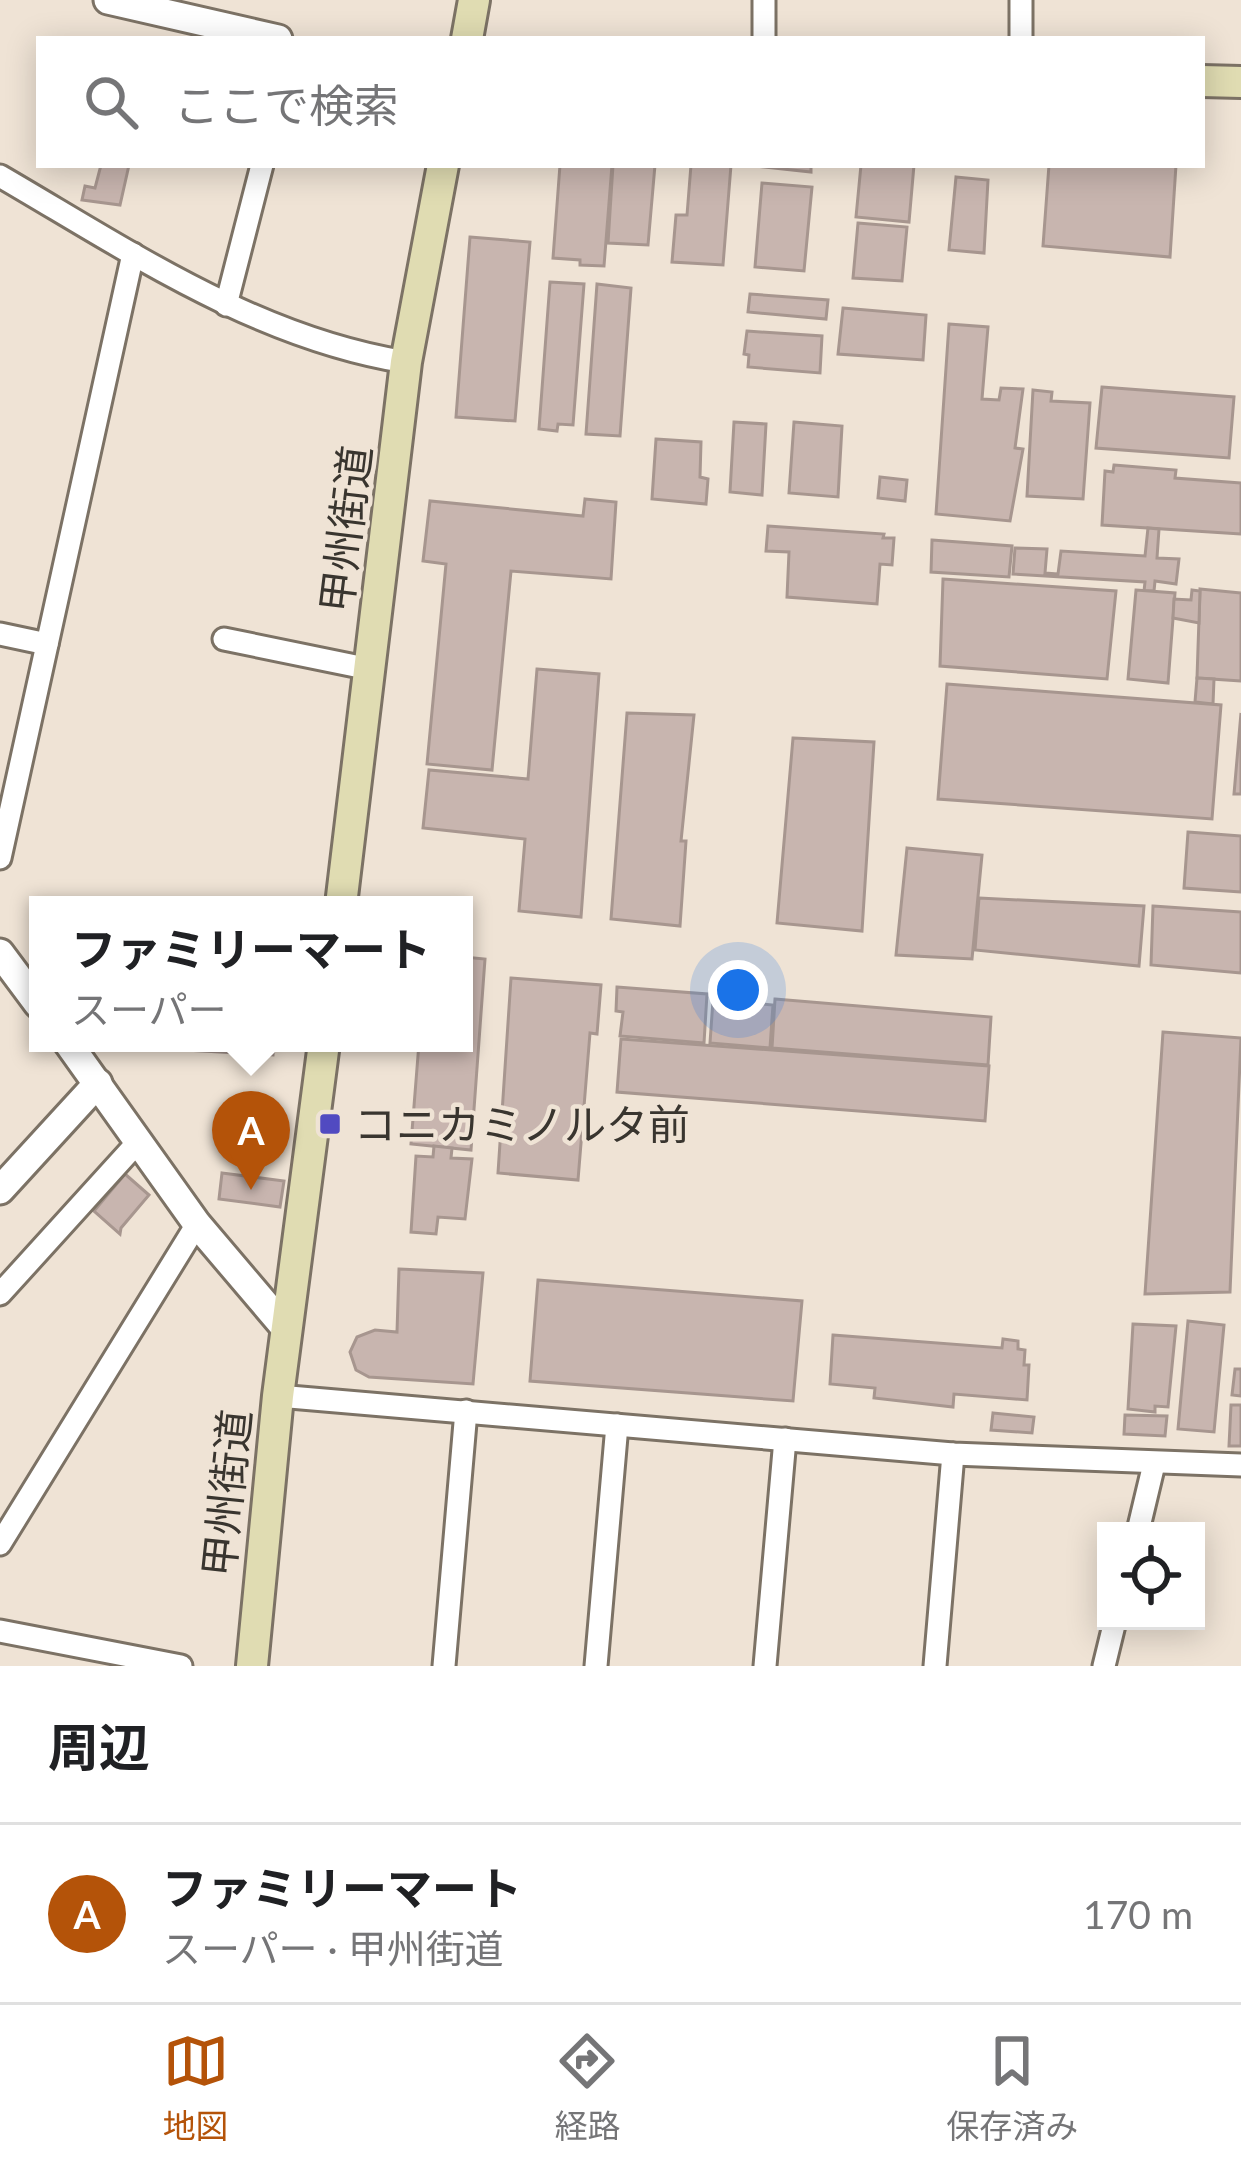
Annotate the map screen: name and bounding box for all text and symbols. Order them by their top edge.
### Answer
search box [36,36,1205,168]
icon: search [78,69,144,135]
text: ここで検索 [174,78,399,132]
street label: 甲州街道 [310,443,380,615]
popup [29,896,473,1052]
text: ファミリーマート [71,922,431,976]
your location [708,960,768,1020]
text: スーパー [71,986,227,1032]
pin: A [212,1091,290,1190]
place label: コニカミノルタ前 [354,1099,690,1149]
marker: コニカミノルタ前 [317,1111,343,1137]
street label: 甲州街道 [192,1407,260,1579]
map controls [1097,1522,1205,1630]
button: locate [1097,1522,1205,1630]
text: 周辺 [48,1716,150,1777]
text: ファミリーマート [162,1861,522,1915]
text: A [73,1891,101,1937]
text: 170 m [1083,1891,1193,1937]
text: スーパー · 甲州街道 [162,1925,504,1971]
tab: 地図 [163,2028,229,2148]
tab: 経路 [554,2028,620,2148]
tab: 保存済み [946,2028,1078,2148]

